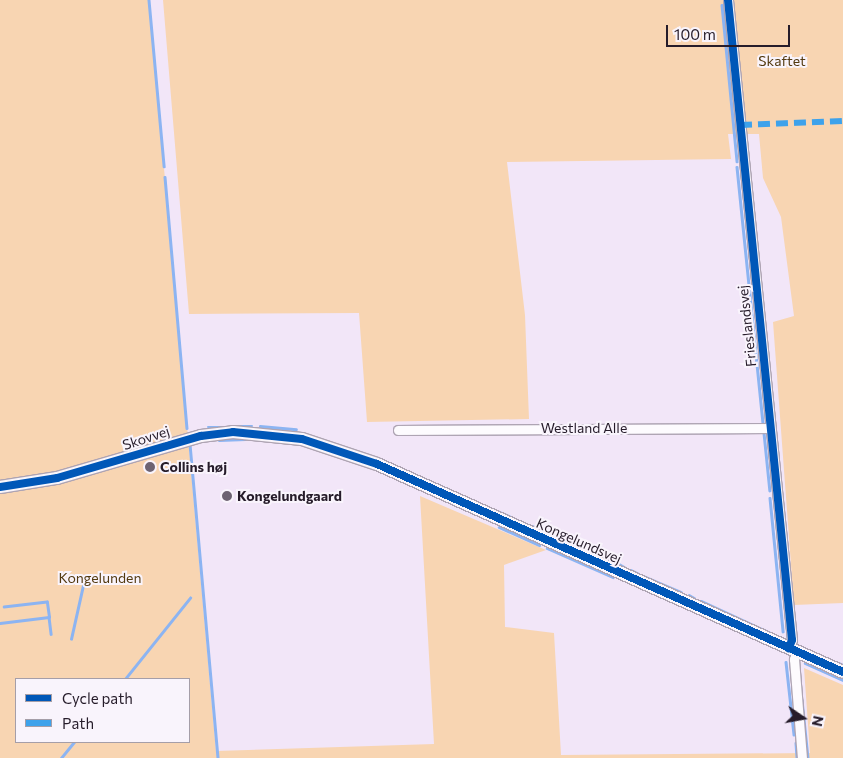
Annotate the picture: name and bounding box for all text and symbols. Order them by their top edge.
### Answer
scale bar [668,15,792,47]
text: 100 m [674,25,716,43]
park label: Skaftet [758,53,806,69]
street label: Frieslandsvej [734,284,760,368]
street label: Westland Alle [541,420,627,436]
street label: Skovvej [120,422,172,454]
place label: Collins høj [160,459,227,475]
marker: Collins høj [144,461,156,473]
place label: Kongelundgaard [237,488,342,504]
marker: Kongelundgaard [221,490,233,502]
street label: Kongelundsvej [534,515,624,567]
park label: Kongelunden [58,570,142,586]
legend [15,678,190,743]
text: Cycle path [62,689,133,707]
north arrow [778,693,828,743]
text: Path [62,714,94,732]
text: N [809,714,828,728]

